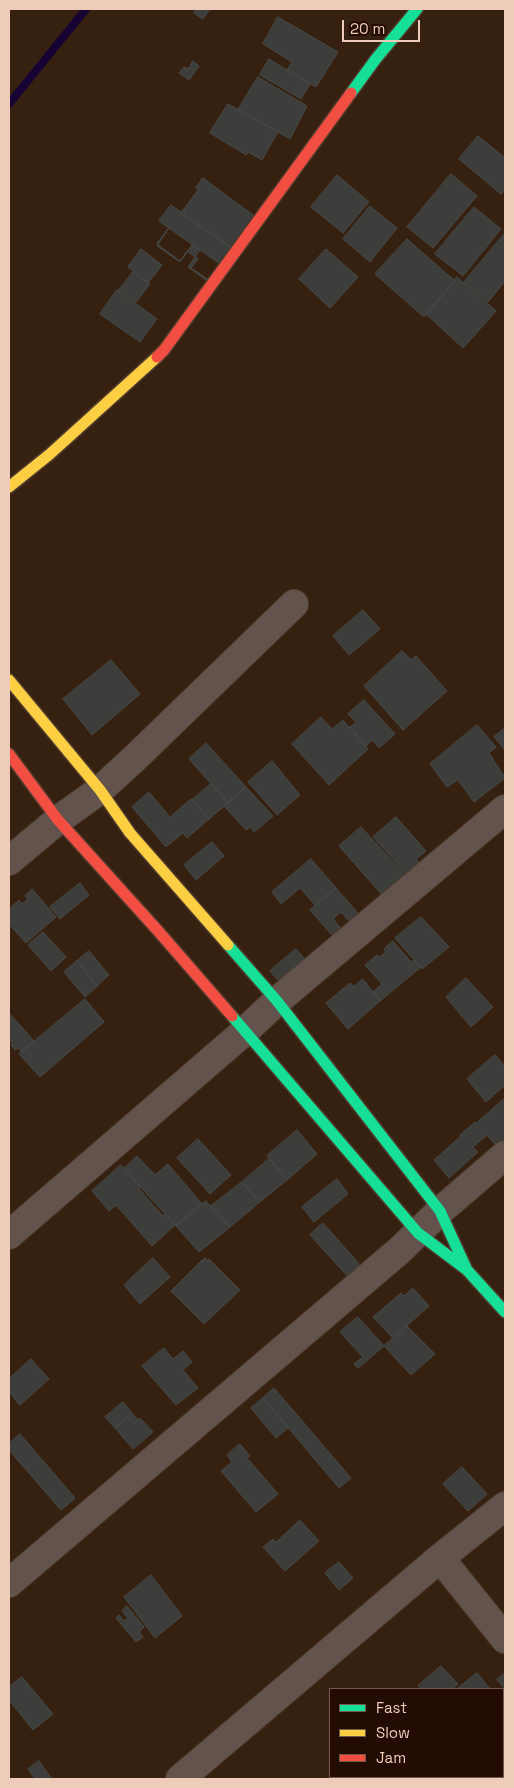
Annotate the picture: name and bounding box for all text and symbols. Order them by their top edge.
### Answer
scale bar [344,10,422,42]
text: 20 m [350,19,385,38]
legend [329,1688,504,1778]
text: Fast [376,1698,407,1717]
text: Slow [376,1723,410,1742]
text: Jam [376,1748,406,1767]

